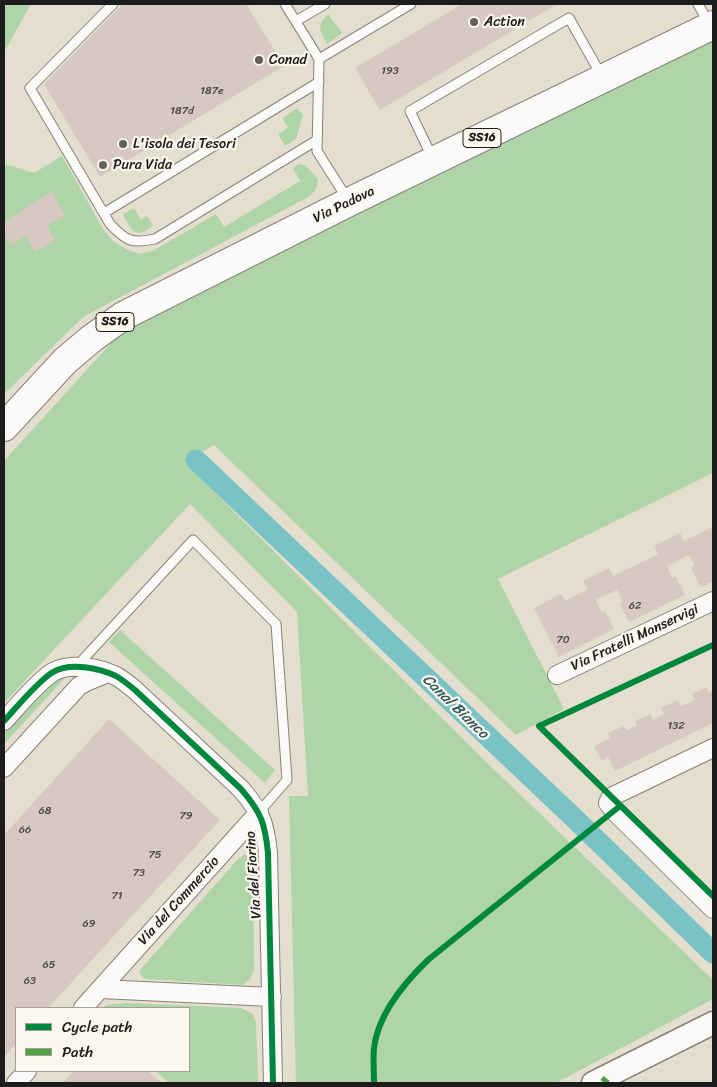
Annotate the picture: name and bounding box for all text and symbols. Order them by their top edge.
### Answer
place label: Action [484,14,525,30]
marker: Action [468,16,480,28]
place label: Conad [269,52,307,68]
marker: Conad [253,54,265,66]
house number: 193 [381,64,399,78]
house number: 187e [200,84,224,98]
house number: 187d [170,104,194,118]
road number: SS16 [463,128,501,148]
place label: L'isola dei Tesori [133,136,236,152]
marker: L'isola dei Tesori [117,138,129,150]
place label: Pura Vida [113,157,172,173]
marker: Pura Vida [97,159,109,171]
street label: Via Padova [310,183,378,227]
road number: SS16 [96,313,134,332]
house number: 62 [629,599,641,613]
street label: Via Fratelli Manservigi [569,601,701,675]
house number: 70 [556,633,570,647]
water label: Canal Bianco [418,671,492,743]
house number: 132 [667,719,685,733]
house number: 68 [39,804,51,818]
house number: 79 [179,809,193,823]
house number: 66 [19,823,31,837]
street label: Via del Fiorino [243,831,265,919]
house number: 75 [148,848,162,862]
street label: Via del Commercio [135,853,223,949]
house number: 73 [133,866,145,880]
house number: 71 [112,889,122,903]
house number: 69 [82,917,96,931]
house number: 65 [43,958,55,972]
house number: 63 [24,974,36,988]
legend [15,1007,190,1072]
text: Cycle path [62,1014,132,1040]
text: Path [62,1039,93,1065]

